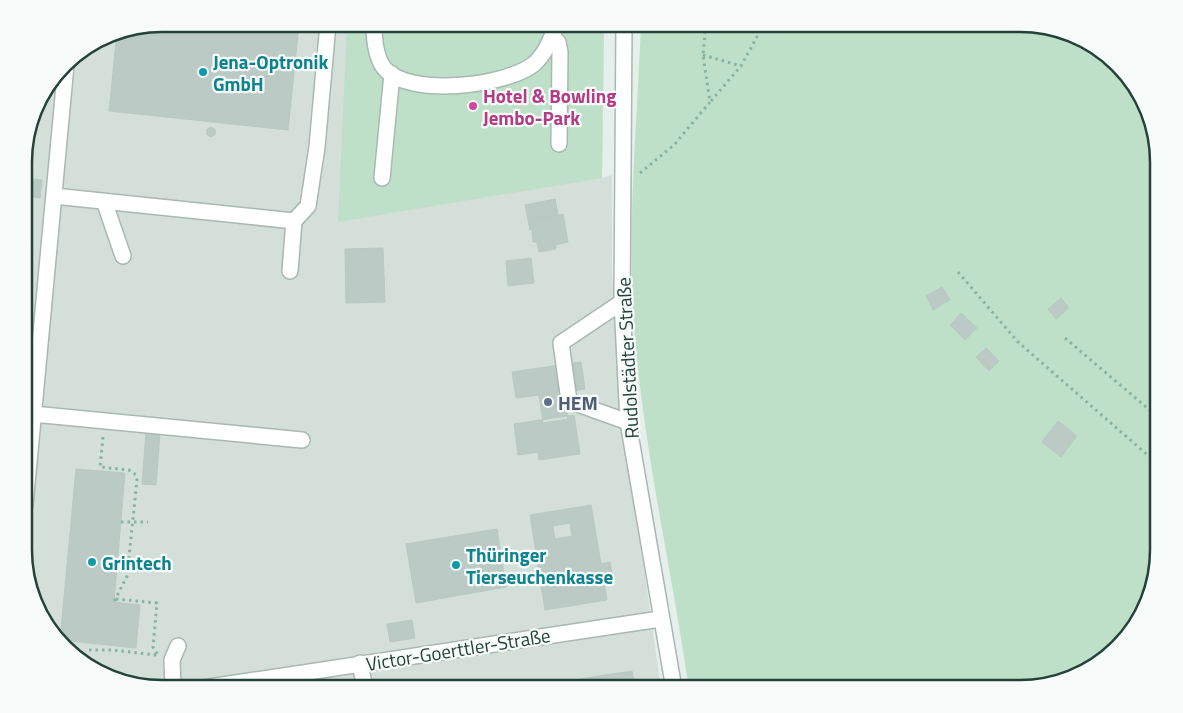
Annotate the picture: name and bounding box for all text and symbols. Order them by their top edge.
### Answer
place label: Jena-Optronik GmbH [213,47,329,98]
marker: Jena-Optronik GmbH [197,66,209,78]
place label: Hotel & Bowling Jembo-Park [483,81,616,132]
marker: Hotel & Bowling Jembo-Park [467,100,479,112]
street label: Rudolstädter Straße [608,277,646,439]
place label: HEM [558,388,598,417]
marker: HEM [542,396,554,408]
place label: Thüringer Tierseuchenkasse [466,540,613,591]
place label: Grintech [102,548,172,577]
marker: Grintech [86,556,98,568]
marker: Thüringer Tierseuchenkasse [450,559,462,571]
street label: Victor-Goerttler-Straße [364,620,552,678]

